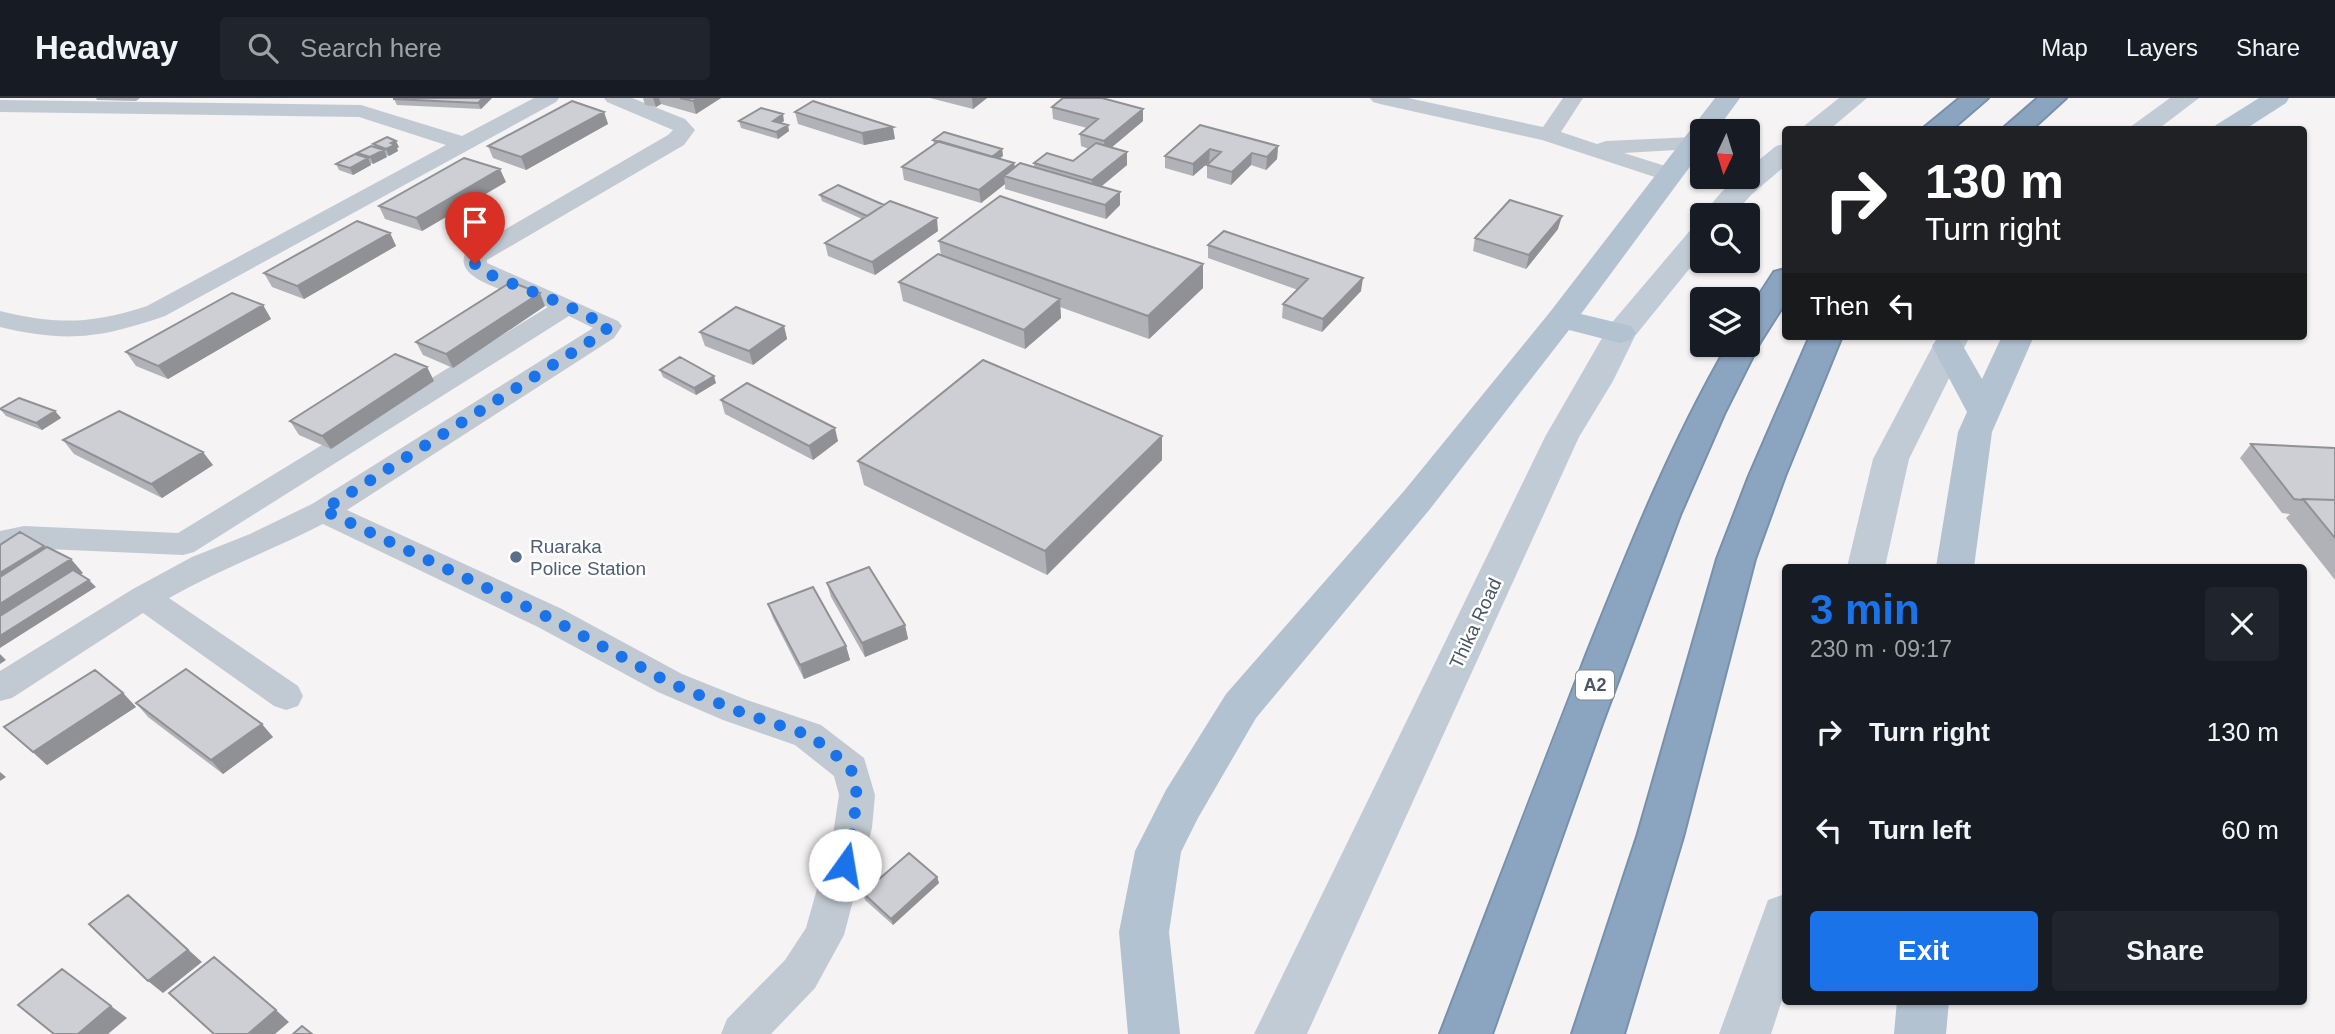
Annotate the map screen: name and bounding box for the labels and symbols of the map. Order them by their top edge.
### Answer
north arrow [1690,119,1760,189]
pin [445,192,505,264]
place label: Ruaraka Police Station [530,536,646,579]
marker: Ruaraka Police Station [508,549,524,565]
street label: Thika Road [1445,575,1506,672]
road number: A2 [1576,670,1614,700]
position arrow [808,828,882,902]

